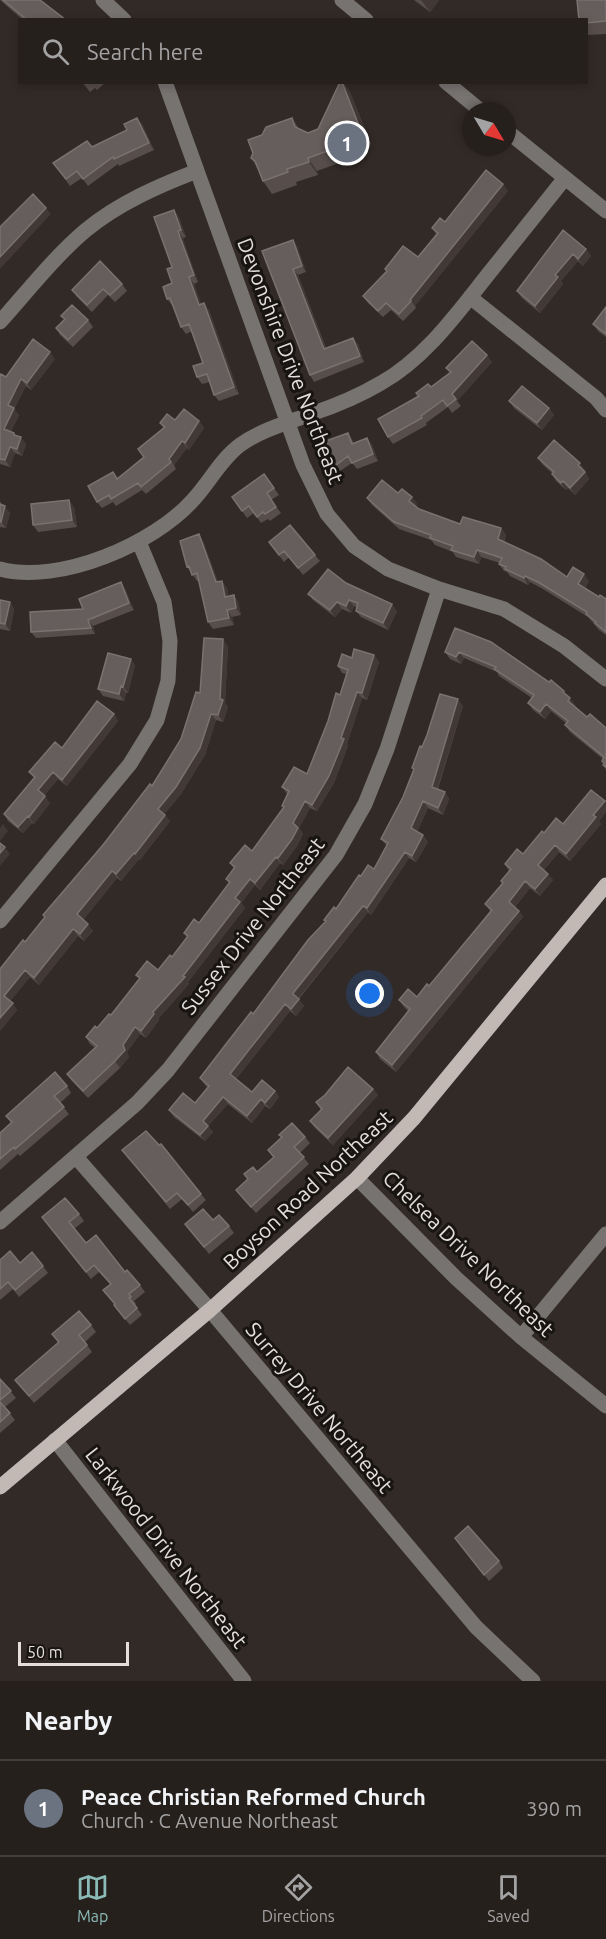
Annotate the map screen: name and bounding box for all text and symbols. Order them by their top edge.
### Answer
search box [18,18,588,84]
icon: search [39,35,72,68]
text: Search here [87,39,203,64]
north arrow [462,102,516,156]
pin: 1 [328,120,366,166]
street label: Devonshire Drive Northeast [233,234,349,487]
street label: Sussex Drive Northeast [176,832,329,1019]
your location [355,979,384,1008]
street label: Boyson Road Northeast [218,1105,397,1274]
street label: Chelsea Drive Northeast [378,1165,559,1341]
street label: Surrey Drive Northeast [241,1317,398,1497]
street label: Larkwood Drive Northeast [81,1442,253,1652]
scale bar [18,1639,129,1666]
text: 50 m [27,1643,63,1661]
text: Nearby [24,1706,112,1735]
text: Peace Christian Reformed Church [81,1784,426,1809]
text: 1 [38,1797,49,1820]
text: 390 m [526,1797,582,1820]
text: Church · C Avenue Northeast [81,1809,338,1832]
tab: Map [76,1871,109,1925]
tab: Directions [262,1871,335,1925]
tab: Saved [487,1871,530,1925]

